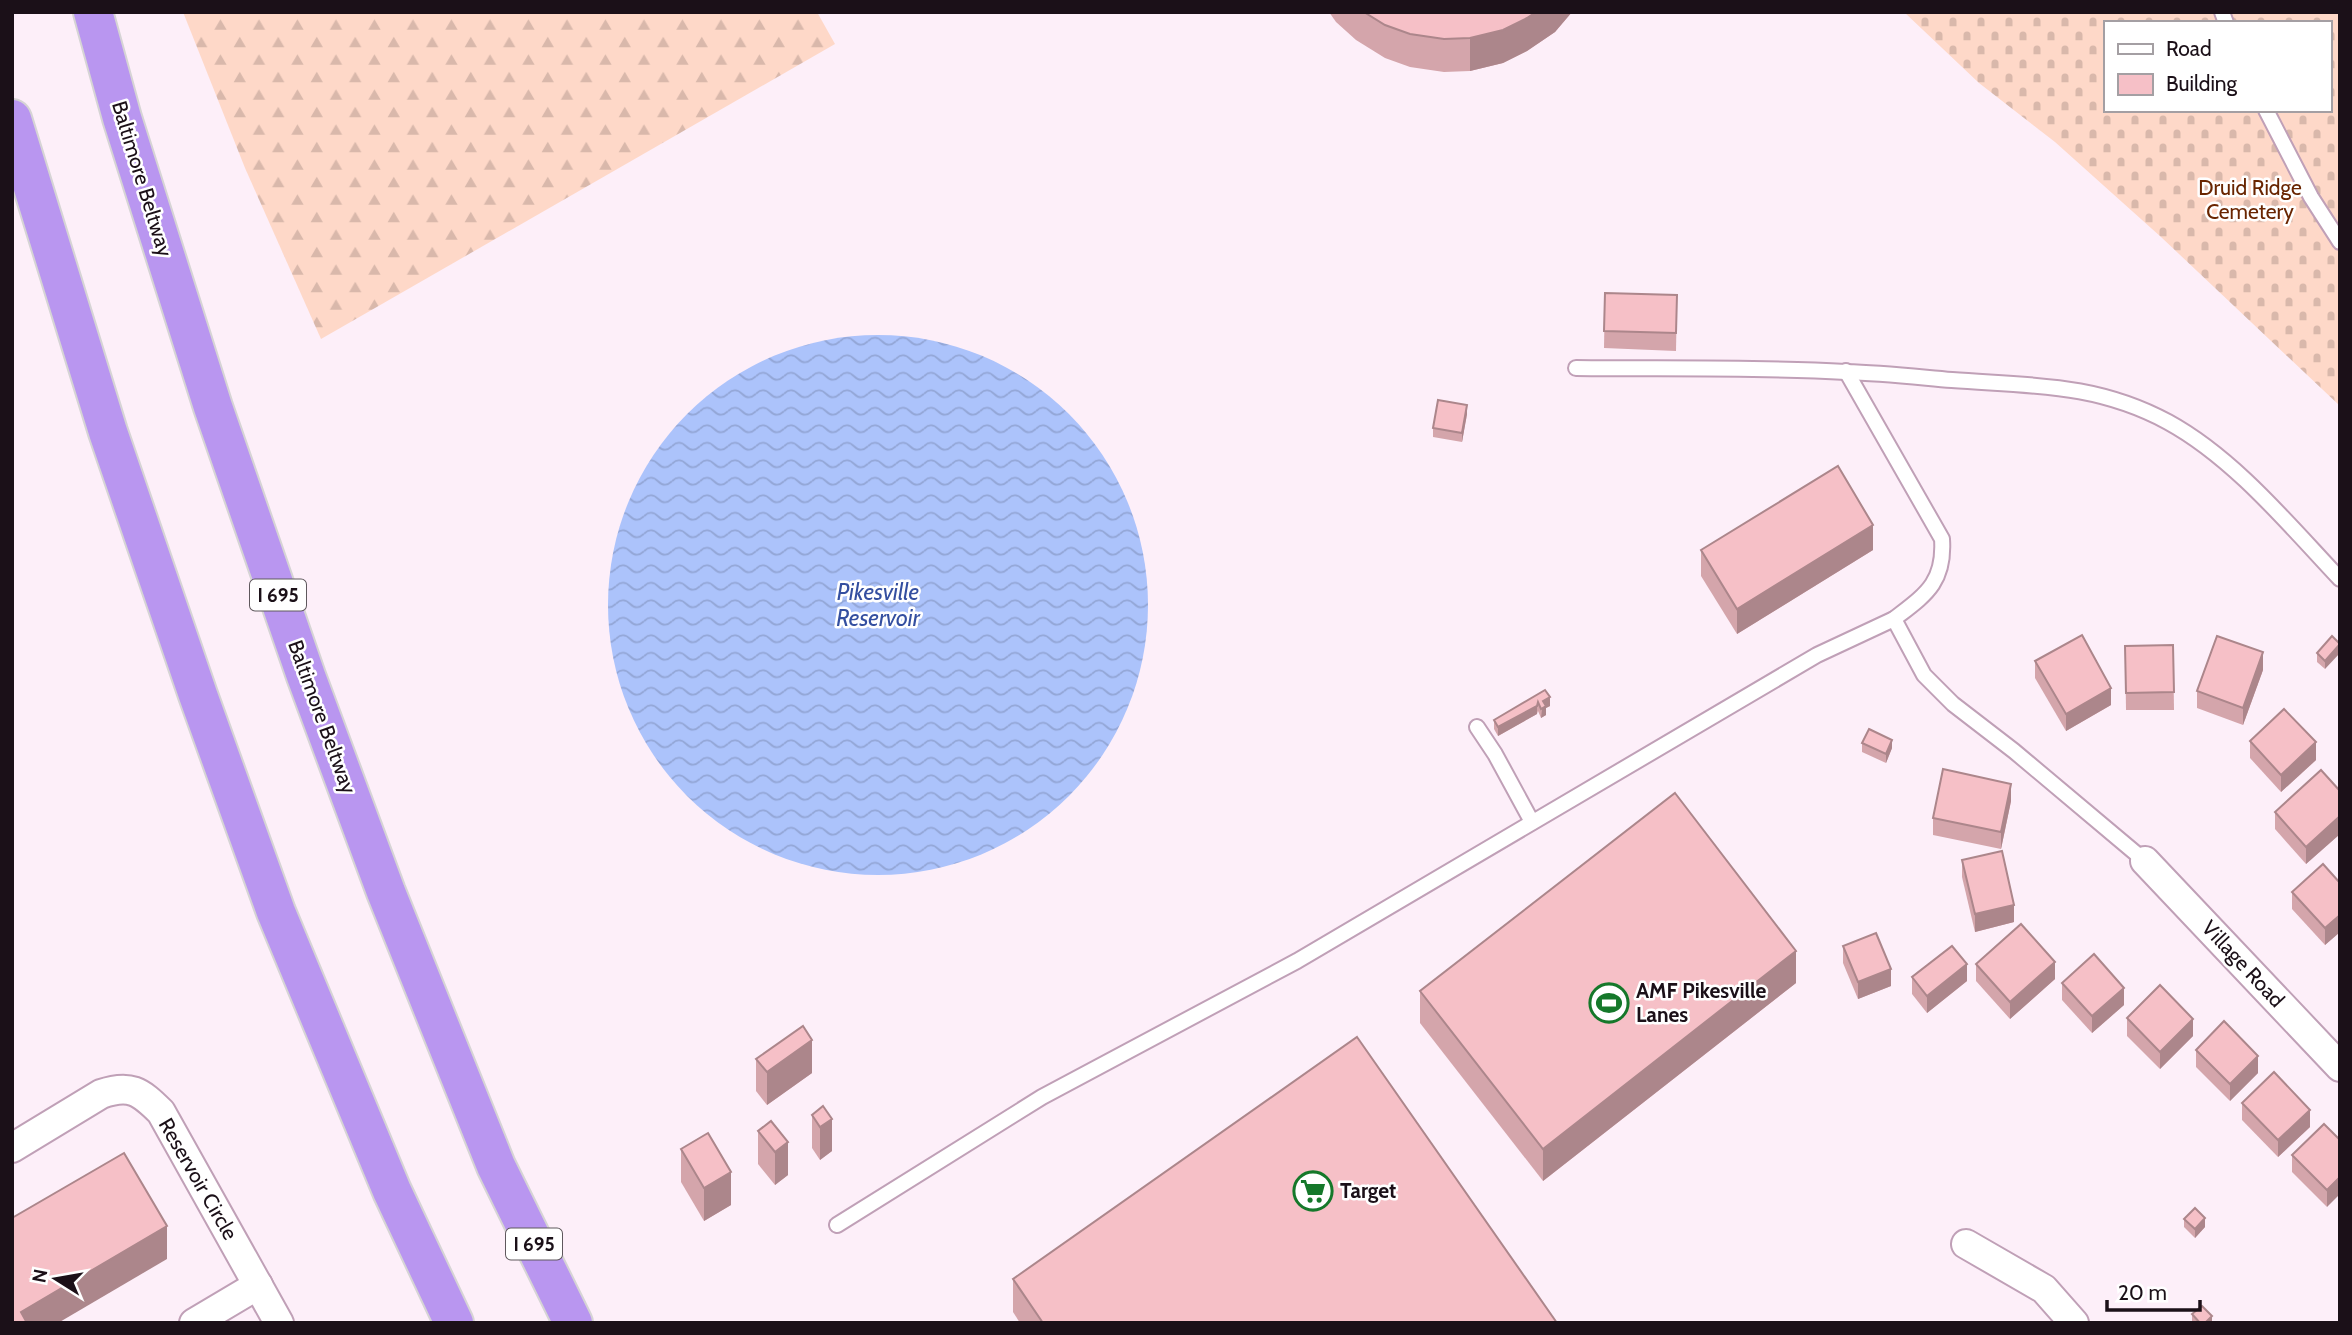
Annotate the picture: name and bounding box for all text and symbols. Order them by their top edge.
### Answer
legend [2104,21,2331,112]
text: Road [2166,36,2212,61]
text: Building [2166,71,2238,96]
street label: Baltimore Beltway [107,98,178,260]
park label: Druid Ridge Cemetery [2198,175,2302,224]
water label: Pikesville Reservoir [836,578,921,632]
road number: I 695 [250,580,306,610]
street label: Baltimore Beltway [283,637,362,797]
street label: Village Road [2197,915,2290,1012]
place label: AMF Pikesville Lanes [1636,978,1767,1027]
sports icon: AMF Pikesville Lanes [1588,982,1630,1024]
street label: Reservoir Circle [154,1114,243,1244]
supermarket icon: Target [1292,1170,1334,1212]
place label: Target [1340,1178,1396,1203]
road number: I 695 [506,1228,562,1260]
north arrow [21,1244,91,1314]
text: N [27,1267,52,1285]
scale bar [2107,1268,2200,1312]
text: 20 m [2118,1280,2167,1305]

